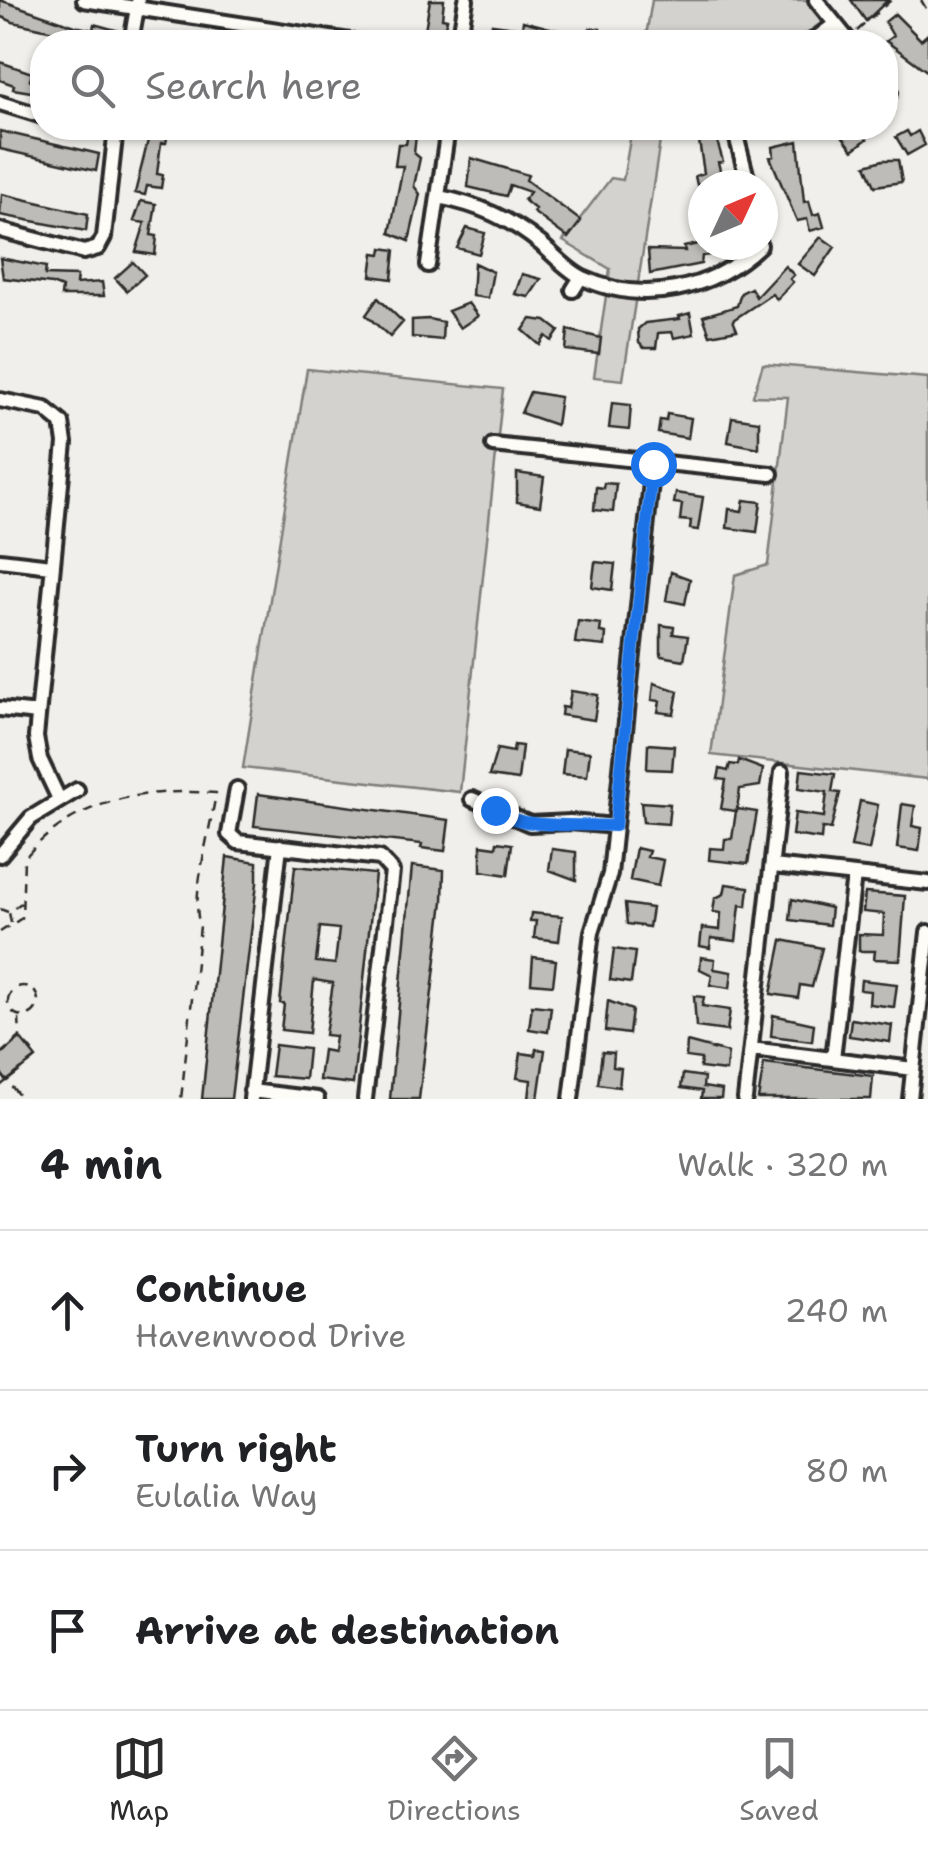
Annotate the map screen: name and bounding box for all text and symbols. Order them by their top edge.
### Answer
search box [30,30,898,140]
icon: search [65,58,120,113]
text: Search here [145,60,362,111]
north arrow [688,170,778,260]
route start [631,442,677,488]
route end [473,788,519,834]
text: 4 min [40,1136,162,1192]
text: Walk · 320 m [677,1143,888,1186]
text: Continue [135,1263,307,1314]
icon: ahead [40,1283,95,1338]
text: 240 m [785,1289,888,1332]
text: Havenwood Drive [135,1314,406,1357]
text: Turn right [135,1423,337,1474]
icon: right [40,1443,95,1498]
text: 80 m [805,1449,888,1492]
text: Eulalia Way [135,1474,318,1517]
icon: arrive [40,1603,95,1658]
text: Arrive at destination [135,1605,559,1656]
tab: Map [109,1731,169,1829]
tab: Directions [388,1731,521,1829]
tab: Saved [739,1731,819,1829]

